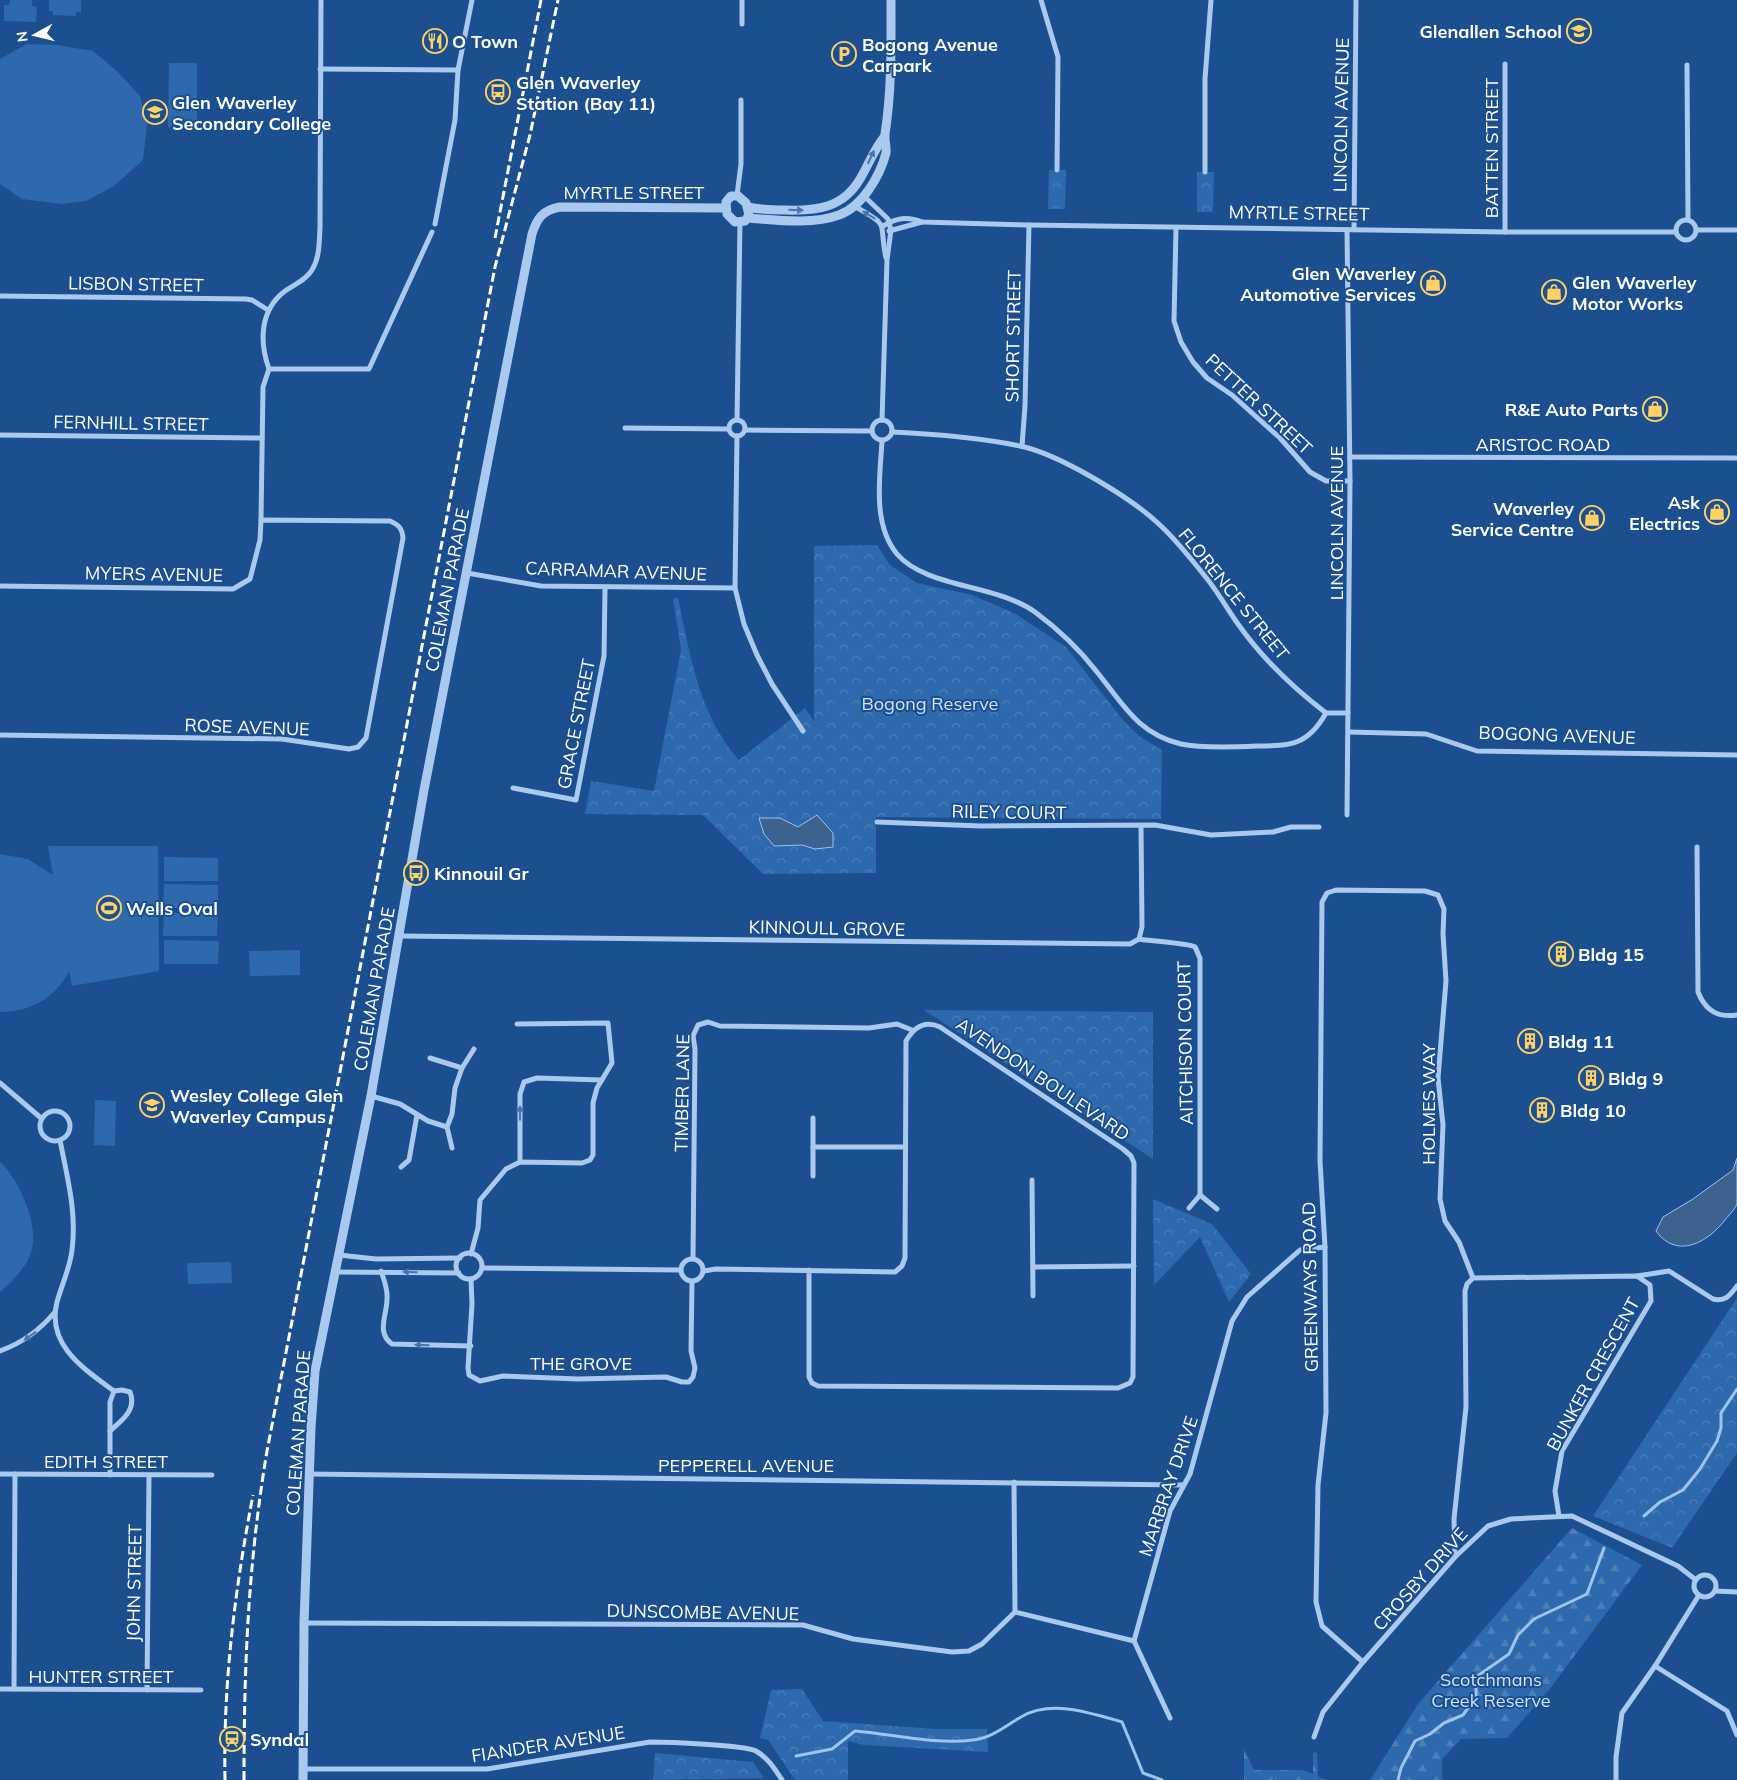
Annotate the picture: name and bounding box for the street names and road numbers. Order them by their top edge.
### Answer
street label: LINCOLN AVENUE [1328,38,1354,192]
street label: BATTEN STREET [1480,78,1503,218]
street label: MYRTLE STREET [564,181,705,204]
street label: MYRTLE STREET [1228,200,1370,226]
street label: SHORT STREET [1000,269,1026,403]
street label: LISBON STREET [68,271,204,297]
street label: PETTER STREET [1201,349,1317,459]
street label: FERNHILL STREET [53,410,209,436]
street label: ARISTOC ROAD [1476,433,1611,456]
street label: LINCOLN AVENUE [1325,446,1348,600]
street label: COLEMAN PARADE [420,506,474,674]
street label: FLORENCE STREET [1174,523,1294,665]
street label: CARRAMAR AVENUE [525,556,707,586]
street label: MYERS AVENUE [85,561,223,587]
street label: GRACE STREET [552,657,600,791]
street label: ROSE AVENUE [184,713,310,741]
street label: BOGONG AVENUE [1478,721,1636,749]
street label: RILEY COURT [951,799,1067,825]
street label: COLEMAN PARADE [348,905,400,1073]
street label: KINNOULL GROVE [749,915,905,941]
street label: AITCHISON COURT [1172,961,1198,1125]
street label: AVENDON BOULEVARD [952,1012,1134,1146]
street label: TIMBER LANE [669,1034,695,1152]
street label: HOLMES WAY [1417,1042,1440,1165]
street label: GREENWAYS ROAD [1297,1202,1323,1372]
street label: BUNKER CRESCENT [1541,1293,1645,1455]
street label: COLEMAN PARADE [281,1349,315,1517]
street label: THE GROVE [530,1352,632,1375]
street label: MARBRAY DRIVE [1133,1413,1203,1559]
street label: EDITH STREET [44,1450,168,1473]
street label: PEPPERELL AVENUE [658,1454,834,1477]
street label: CROSBY DRIVE [1368,1523,1472,1635]
street label: JOHN STREET [121,1524,147,1642]
street label: DUNSCOMBE AVENUE [607,1599,799,1625]
street label: HUNTER STREET [28,1665,174,1688]
street label: FIANDER AVENUE [470,1721,626,1767]

